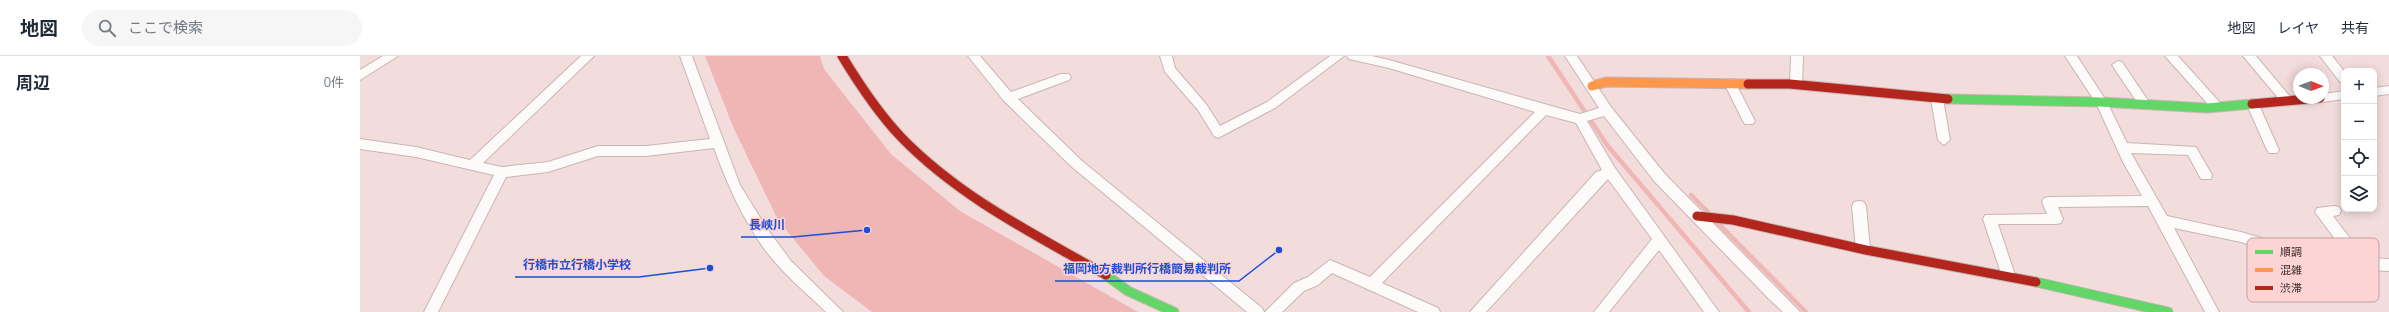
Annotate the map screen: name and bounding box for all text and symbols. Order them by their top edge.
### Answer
search box [82,10,362,46]
text: 地図 [20,13,58,42]
text: ここで検索 [128,16,203,39]
icon: search [96,17,118,39]
text: 地図 [2227,17,2255,38]
text: レイヤ [2277,17,2319,38]
text: 共有 [2341,17,2369,38]
north arrow [2293,68,2329,104]
map controls [2341,68,2377,212]
button: + [2341,68,2377,104]
text: 周辺 [16,70,50,96]
text: 0件 [324,72,344,92]
button: − [2341,104,2377,140]
button: locate [2341,140,2377,176]
button: layers [2341,176,2377,212]
callout: 長峡川 [741,213,793,237]
text: 長峡川 [749,215,785,234]
legend [2247,238,2379,302]
text: 順調 [2280,244,2302,260]
callout: 行橋市立行橋小学校 [515,253,639,277]
text: 行橋市立行橋小学校 [523,255,631,274]
callout: 福岡地方裁判所行橋簡易裁判所 [1055,257,1239,281]
text: 福岡地方裁判所行橋簡易裁判所 [1063,259,1231,278]
text: 混雑 [2280,262,2302,278]
text: 渋滞 [2280,280,2302,296]

